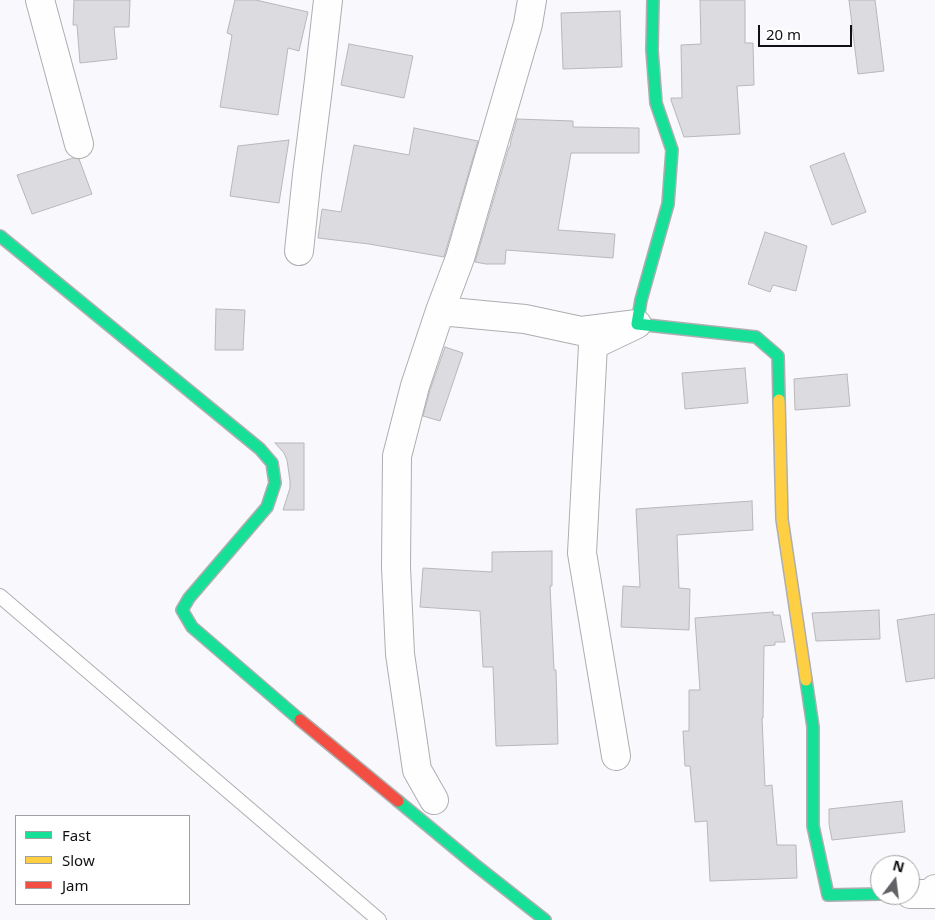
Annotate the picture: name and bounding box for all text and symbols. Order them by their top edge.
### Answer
scale bar [760,15,854,47]
text: 20 m [766,24,801,44]
legend [15,815,190,905]
text: Fast [62,825,91,845]
text: Slow [62,850,95,870]
north arrow [870,855,920,905]
text: N [891,855,907,877]
text: Jam [62,875,89,895]

